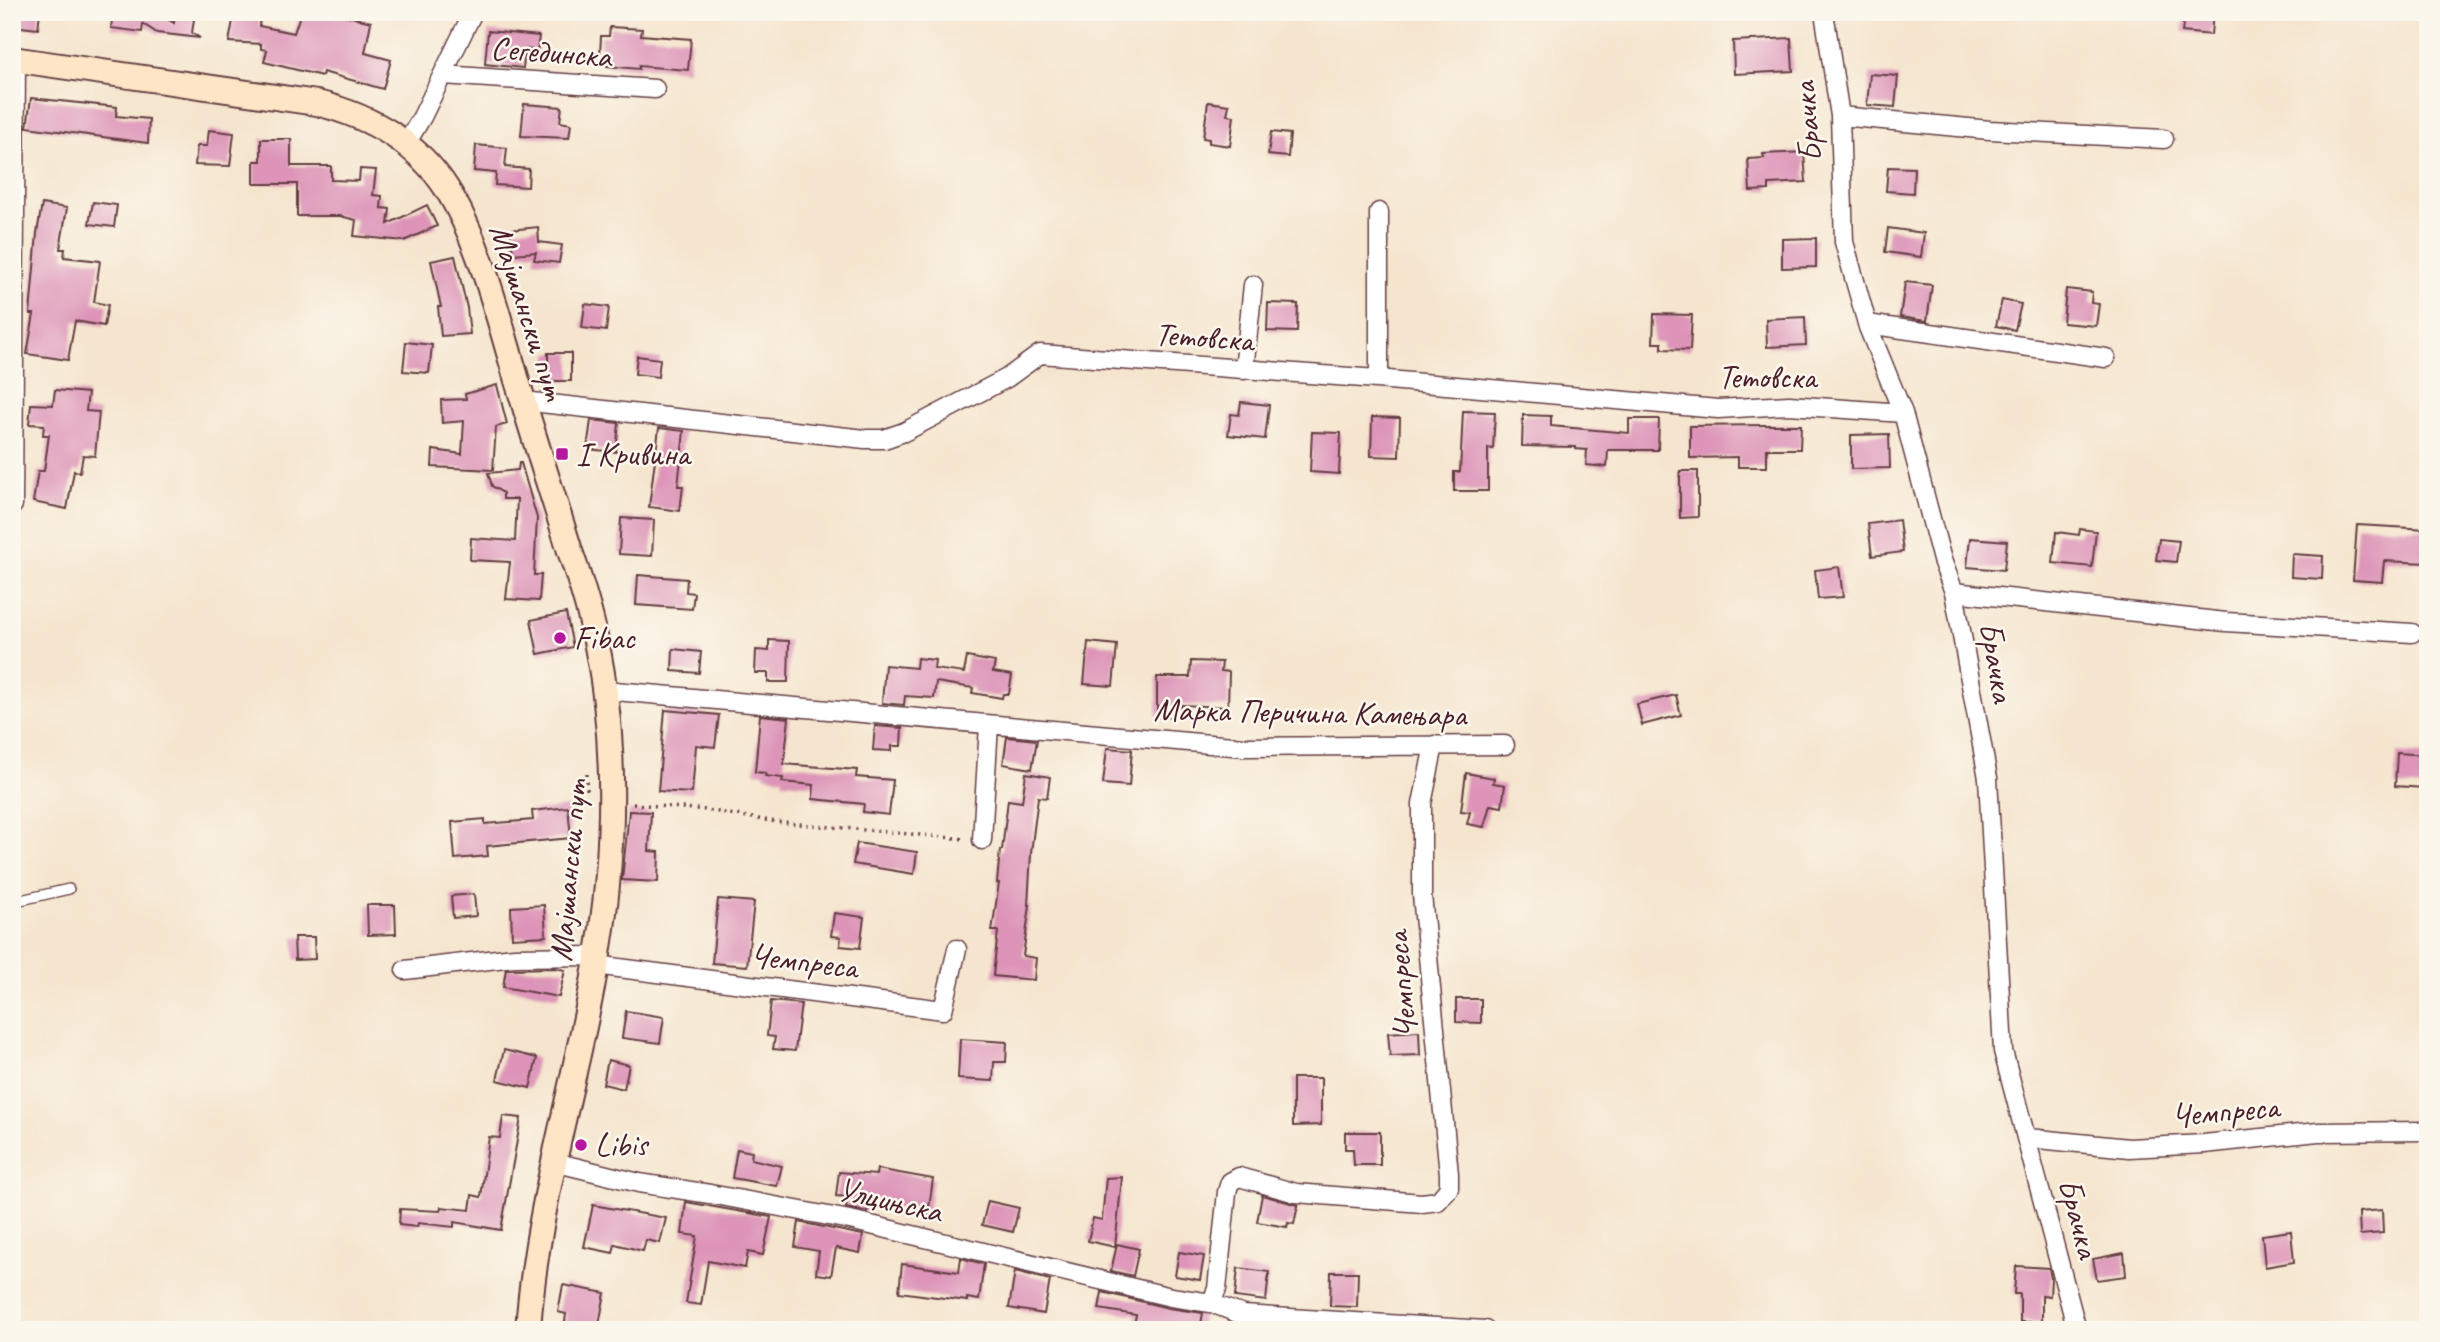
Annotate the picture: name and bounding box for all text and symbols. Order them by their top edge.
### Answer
street label: Сегединска [489,27,615,77]
street label: Брачка [1782,78,1831,164]
street label: Мајшански пут [480,219,577,407]
street label: Тетовска [1154,313,1257,362]
street label: Тетовска [1718,356,1819,398]
place label: I Кривина [576,433,692,475]
marker: I Кривина [554,446,570,462]
place label: Fibac [574,617,636,659]
street label: Брачка [1969,619,2025,707]
marker: Fibac [552,630,568,646]
street label: Марка Перичина Камењара [1153,688,1468,736]
street label: Мајшански пут [539,776,597,963]
street label: Чемпреса [1375,927,1427,1040]
street label: Чемпреса [748,934,862,989]
street label: Чемпреса [2170,1085,2283,1137]
place label: Libis [595,1124,650,1166]
marker: Libis [573,1137,589,1153]
street label: Улцињска [834,1168,949,1233]
street label: Брачка [2048,1174,2110,1264]

